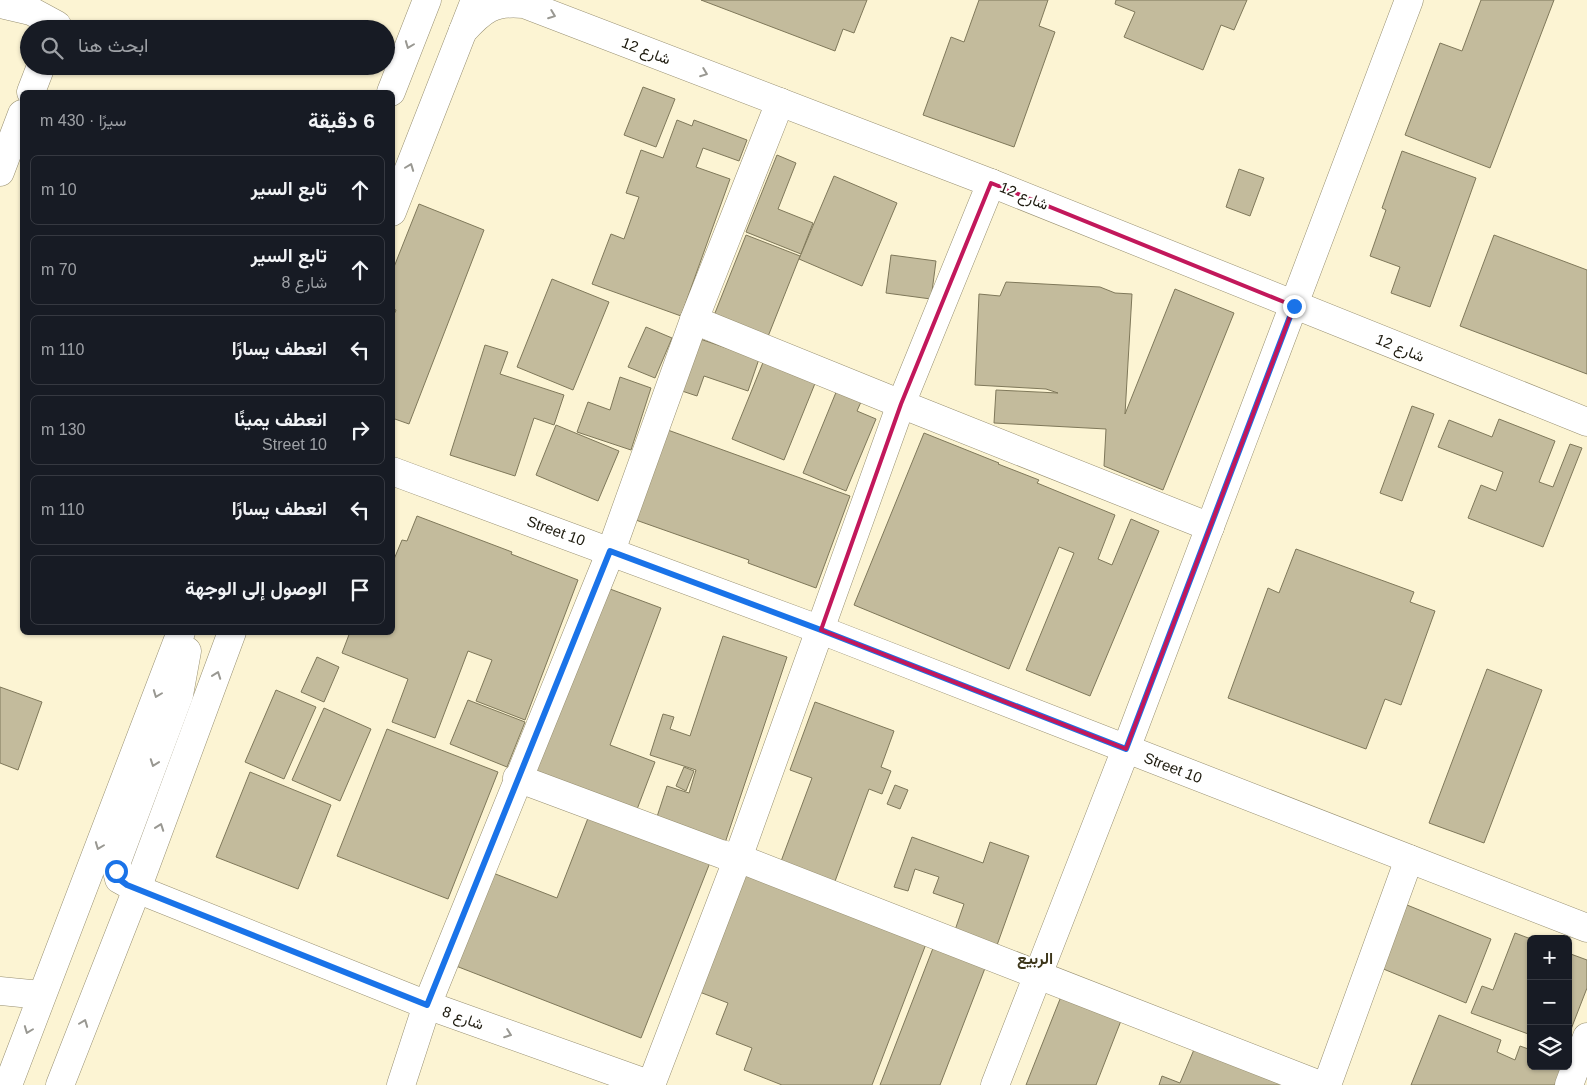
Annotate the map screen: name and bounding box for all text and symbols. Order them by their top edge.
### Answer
one-way arrow [548,9,556,19]
search box [20,20,395,75]
street label: شارع 12 [618,33,673,70]
icon: search [38,34,66,62]
text: ابحث هنا [78,35,148,56]
one-way arrow [405,41,415,49]
one-way arrow [699,67,708,77]
text: 6 دقيقة [308,109,375,132]
text: سيرًا · 430 m [40,112,126,129]
one-way arrow [404,163,414,172]
icon: ahead [346,176,374,204]
text: تابع السير [251,178,327,199]
street label: شارع 12 [996,178,1051,216]
text: 10 m [41,181,77,198]
text: تابع السير [251,245,327,266]
icon: ahead [346,256,374,284]
text: 70 m [41,261,77,278]
text: شارع 8 [281,274,327,291]
route end [1283,295,1306,318]
street label: شارع 12 [1372,330,1427,368]
icon: left [346,336,374,364]
text: انعطف يسارًا [232,338,327,359]
text: 110 m [41,341,84,358]
text: انعطف يمينًا [234,409,327,430]
icon: right [346,416,374,444]
text: 130 m [41,421,85,438]
text: Street 10 [262,436,327,453]
icon: left [346,496,374,524]
text: انعطف يسارًا [232,498,327,519]
text: 110 m [41,501,84,518]
street label: Street 10 [525,512,588,549]
icon: arrive [346,576,374,604]
text: الوصول إلى الوجهة [185,578,327,599]
one-way arrow [211,671,221,679]
one-way arrow [153,689,163,698]
street label: Street 10 [1142,749,1205,786]
one-way arrow [150,758,160,767]
one-way arrow [154,823,164,832]
one-way arrow [95,841,105,850]
route start [105,860,128,883]
map controls [1527,935,1572,1070]
button: + [1527,935,1572,980]
district label: الربيع [1017,950,1053,970]
button: − [1527,980,1572,1025]
street label: شارع 8 [439,1002,486,1036]
one-way arrow [78,1019,89,1028]
button: layers [1527,1025,1572,1070]
one-way arrow [24,1026,34,1034]
one-way arrow [504,1028,512,1038]

